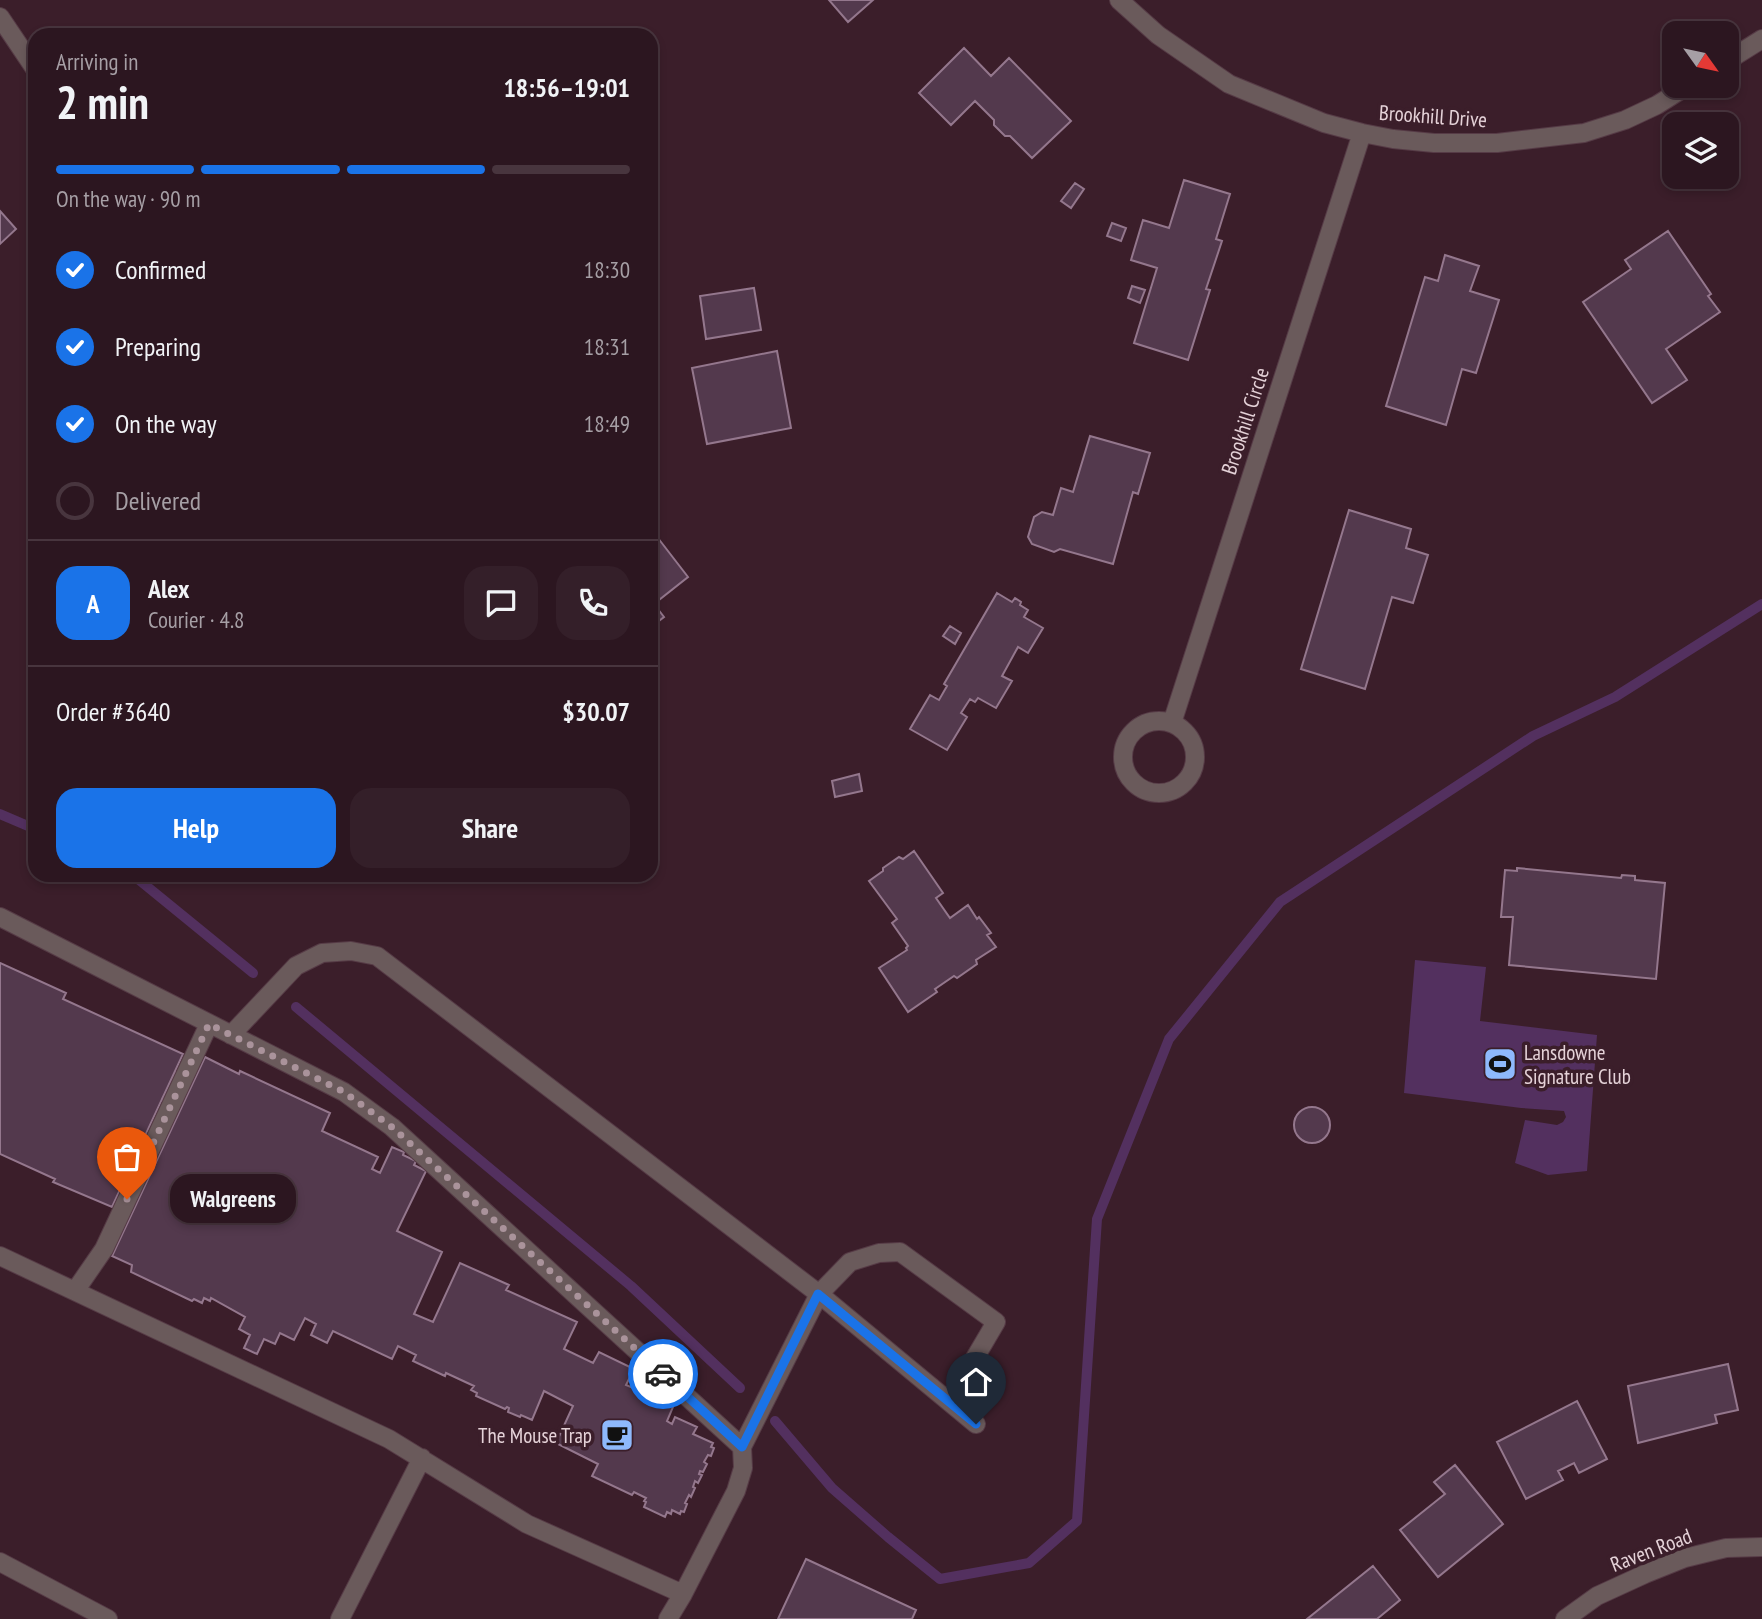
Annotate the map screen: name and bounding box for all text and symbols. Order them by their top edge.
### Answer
north arrow [1662,21,1740,98]
map controls [1662,21,1739,189]
text: Arriving in [56,47,138,76]
text: 18:56–19:01 [503,71,630,104]
text: 2 min [56,72,149,132]
street label: Brookhill Drive [1378,99,1488,133]
button: layers [1662,112,1739,189]
text: On the way · 90 m [56,184,200,213]
icon: check [56,251,94,289]
text: Confirmed [115,253,206,286]
text: 18:30 [584,255,630,284]
icon: check [56,328,94,366]
text: Preparing [115,330,201,363]
text: 18:31 [584,332,630,361]
street label: Brookhill Circle [1215,364,1275,478]
icon: check [56,405,94,443]
text: On the way [115,407,217,440]
text: 18:49 [584,409,630,438]
text: Delivered [115,484,201,517]
button: chat [464,566,538,640]
button: phone [556,566,630,640]
text: Alex [148,572,189,605]
text: A [86,587,100,620]
text: Courier · 4.8 [148,605,244,634]
text: Order #3640 [56,695,171,728]
text: $30.07 [562,695,630,728]
button: Help [56,788,336,868]
button: Share [350,788,630,868]
place label: Lansdowne Signature Club [1524,1039,1631,1090]
sports icon: Lansdowne Signature Club [1481,1045,1519,1083]
pin [97,1127,157,1199]
icon: bag [108,1138,146,1176]
callout: Walgreens [169,1174,295,1224]
text: Walgreens [190,1184,276,1213]
courier [628,1339,698,1409]
pin [946,1352,1006,1424]
icon: car [644,1355,682,1393]
icon: home [957,1363,995,1401]
cafe icon: The Mouse Trap [598,1416,636,1454]
place label: The Mouse Trap [478,1422,592,1449]
street label: Raven Road [1607,1522,1695,1578]

